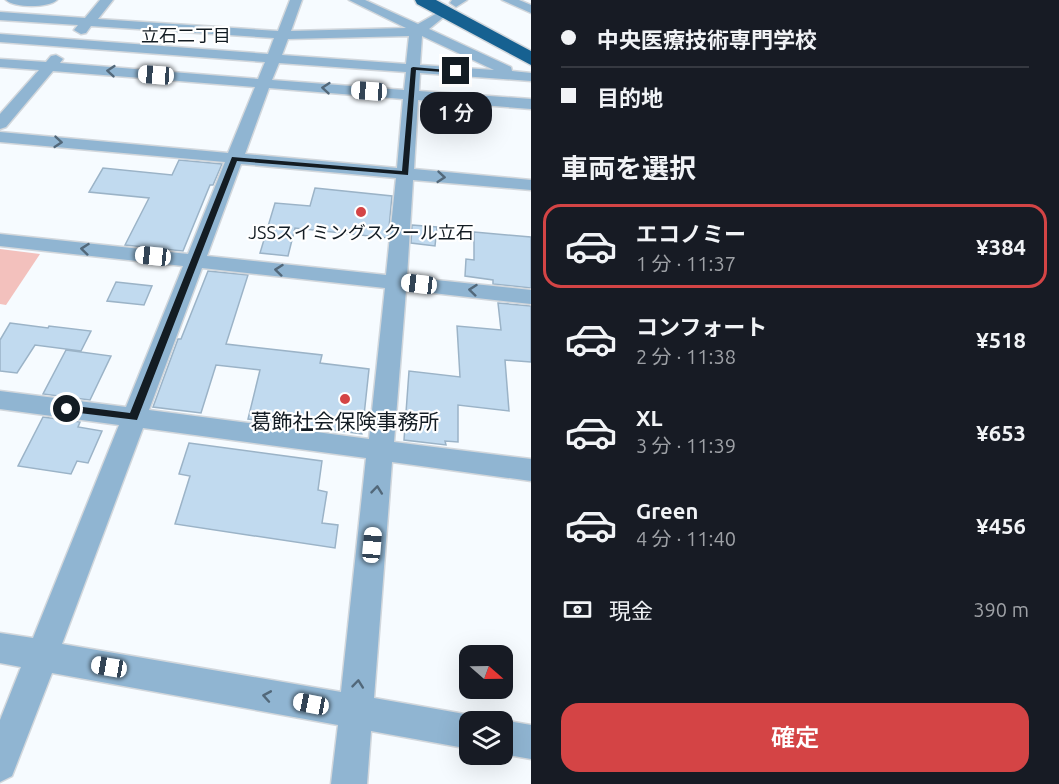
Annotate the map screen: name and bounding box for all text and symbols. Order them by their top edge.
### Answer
district label: 立石二丁目 [141,25,231,45]
text: 中央医療技術専門学校 [597,27,817,52]
route end [442,57,469,84]
one-way arrow [106,65,115,78]
car [137,65,175,85]
car [350,81,388,101]
one-way arrow [322,82,331,95]
text: 目的地 [597,85,663,110]
callout: 1 分 [420,92,492,134]
text: 1 分 [438,101,474,124]
one-way arrow [54,135,63,148]
text: 車両を選択 [561,153,696,183]
one-way arrow [436,170,445,183]
marker: JSSスイミングスクール立石 [354,205,368,219]
icon: car [564,219,618,273]
text: エコノミー [636,221,746,246]
place label: JSSスイミングスクール立石 [248,222,474,242]
text: ¥384 [976,234,1026,259]
one-way arrow [81,243,90,256]
car [134,245,172,267]
text: 1 分 · 11:37 [636,252,736,275]
one-way arrow [274,264,284,276]
car [400,273,438,295]
one-way arrow [468,284,477,297]
icon: car [564,312,618,366]
text: コンフォート [636,314,767,339]
text: ¥518 [976,327,1026,352]
text: 2 分 · 11:38 [636,345,736,368]
marker: 葛飾社会保険事務所 [338,392,352,406]
route start [53,395,80,422]
icon: car [564,405,618,459]
text: XL [636,405,663,430]
place label: 葛飾社会保険事務所 [251,409,440,433]
text: ¥653 [976,420,1026,445]
text: 3 分 · 11:39 [636,434,736,457]
one-way arrow [370,485,383,494]
icon: car [564,498,618,552]
text: Green [636,498,698,523]
text: ¥456 [976,513,1026,538]
car [361,526,383,564]
text: 4 分 · 11:40 [636,527,736,550]
icon: cash [561,593,594,626]
text: 現金 [609,598,653,623]
text: 390 m [973,598,1029,621]
north arrow [459,645,513,699]
map controls [459,645,513,765]
car [90,655,128,679]
one-way arrow [351,679,364,688]
one-way arrow [262,690,272,703]
car [292,692,330,716]
button: 確定 [561,703,1029,772]
button: layers [459,711,513,765]

